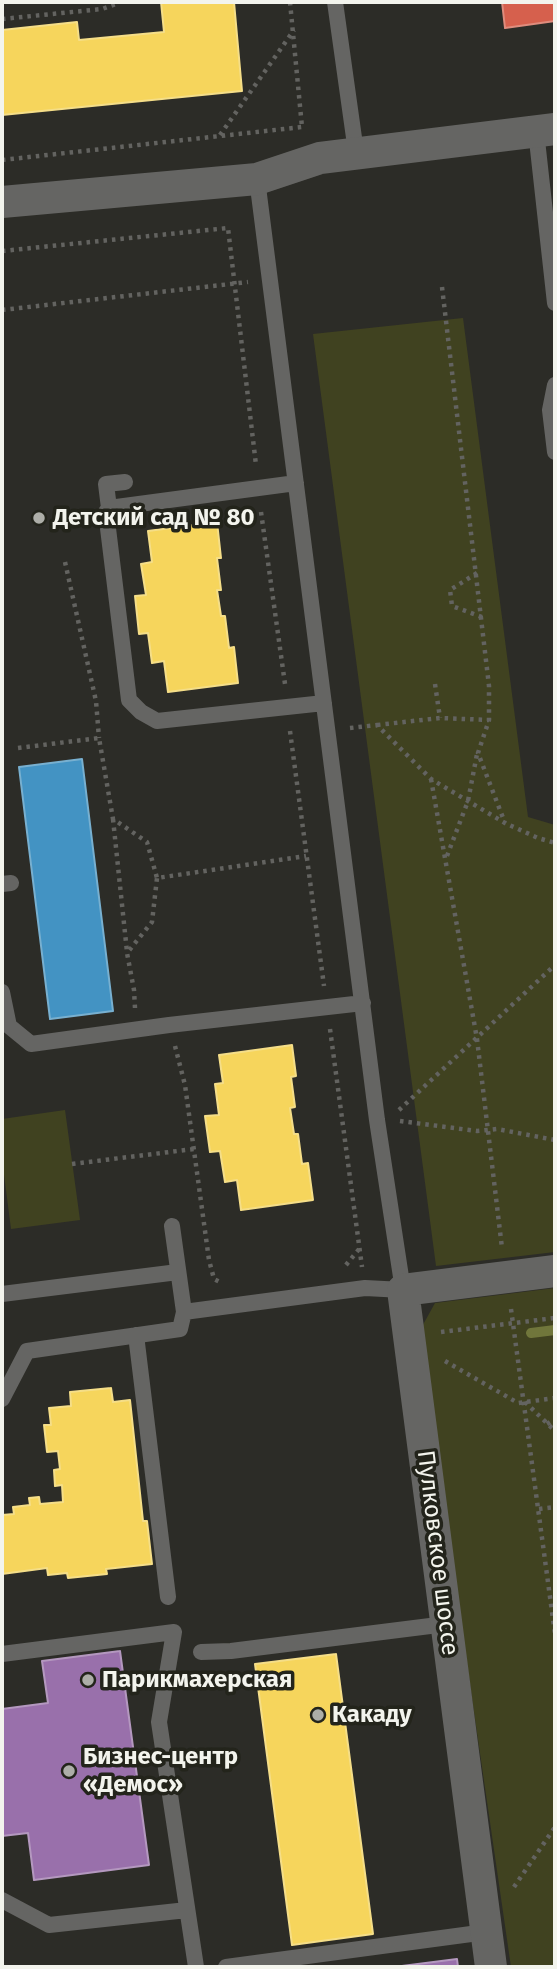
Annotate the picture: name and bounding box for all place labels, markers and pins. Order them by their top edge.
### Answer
place label: Детский сад № 80 [53,504,254,532]
marker: Детский сад № 80 [31,510,47,526]
place label: Парикмахерская [102,1666,292,1694]
marker: Парикмахерская [80,1672,96,1688]
place label: Какаду [332,1701,412,1729]
marker: Какаду [310,1707,326,1723]
place label: Бизнес-центр «Демос» [83,1743,238,1799]
marker: Бизнес-центр «Демос» [61,1763,77,1779]

